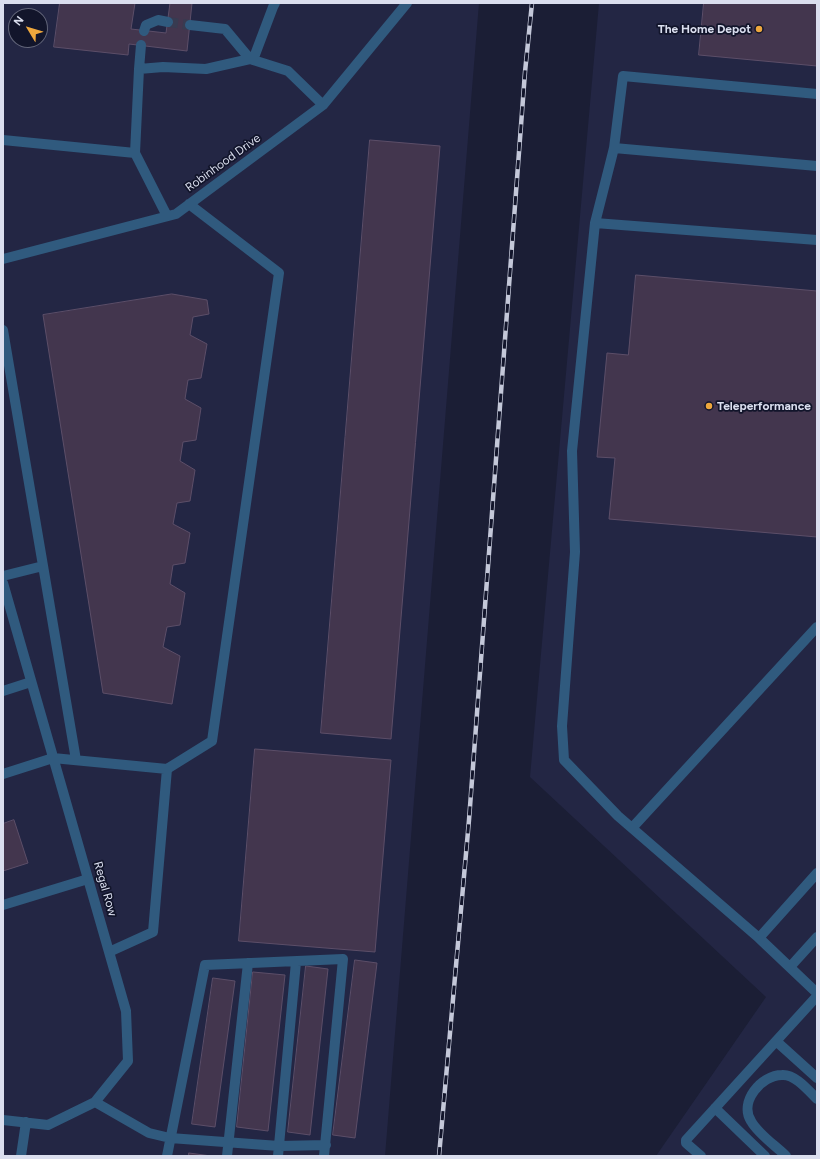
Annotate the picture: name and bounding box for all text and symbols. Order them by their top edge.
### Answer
north arrow [8,8,48,48]
text: N [11,14,27,28]
place label: The Home Depot [658,22,751,36]
marker: The Home Depot [754,24,764,34]
street label: Robinhood Drive [183,131,263,195]
place label: Teleperformance [717,399,811,413]
marker: Teleperformance [704,401,714,411]
street label: Regal Row [90,860,120,918]

